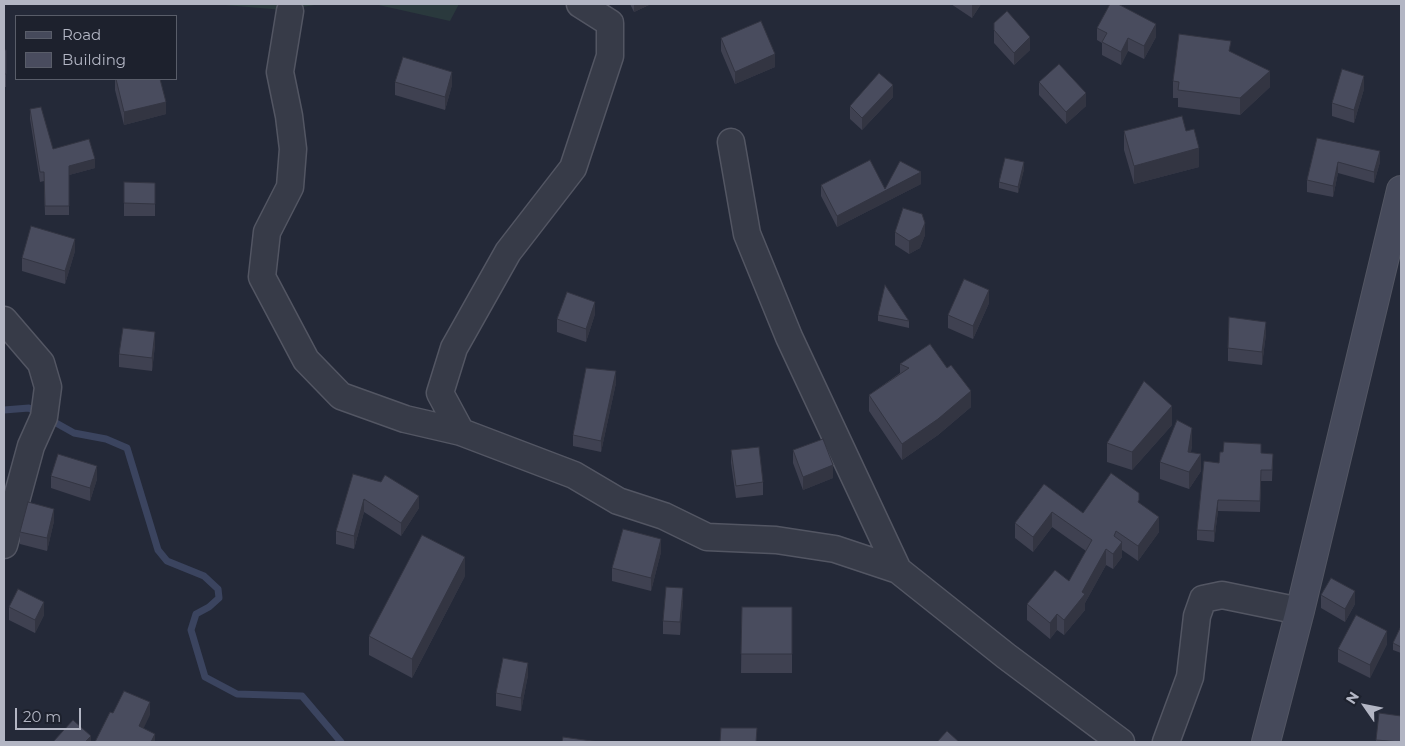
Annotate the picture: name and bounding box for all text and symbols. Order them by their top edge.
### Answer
legend [15,15,178,80]
text: Road [62,25,101,44]
text: Building [62,50,126,69]
north arrow [1340,681,1390,731]
text: N [1342,688,1363,707]
scale bar [18,698,84,730]
text: 20 m [23,707,61,726]

